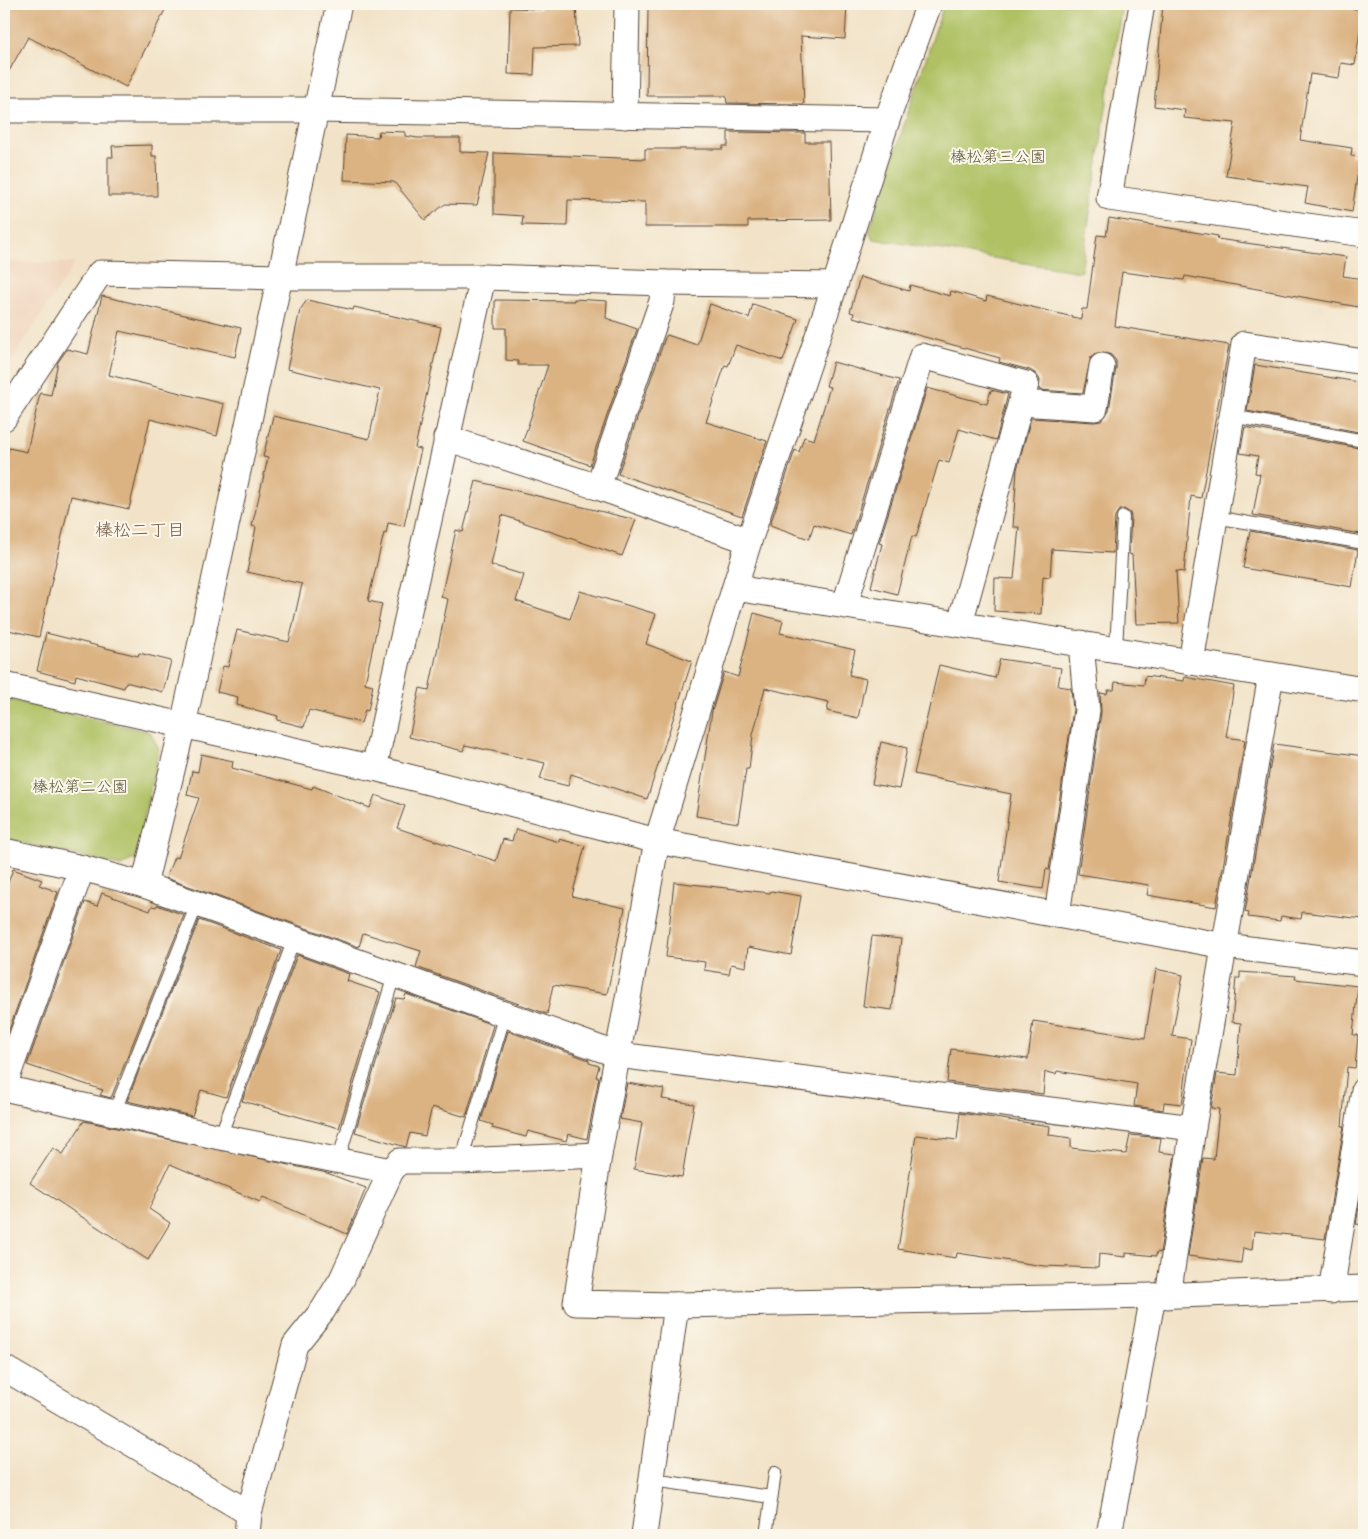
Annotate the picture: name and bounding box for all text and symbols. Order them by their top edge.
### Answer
park label: 榛松第三公園 [950,142,1046,171]
district label: 榛松二丁目 [95,514,185,546]
park label: 榛松第二公園 [32,772,128,801]

